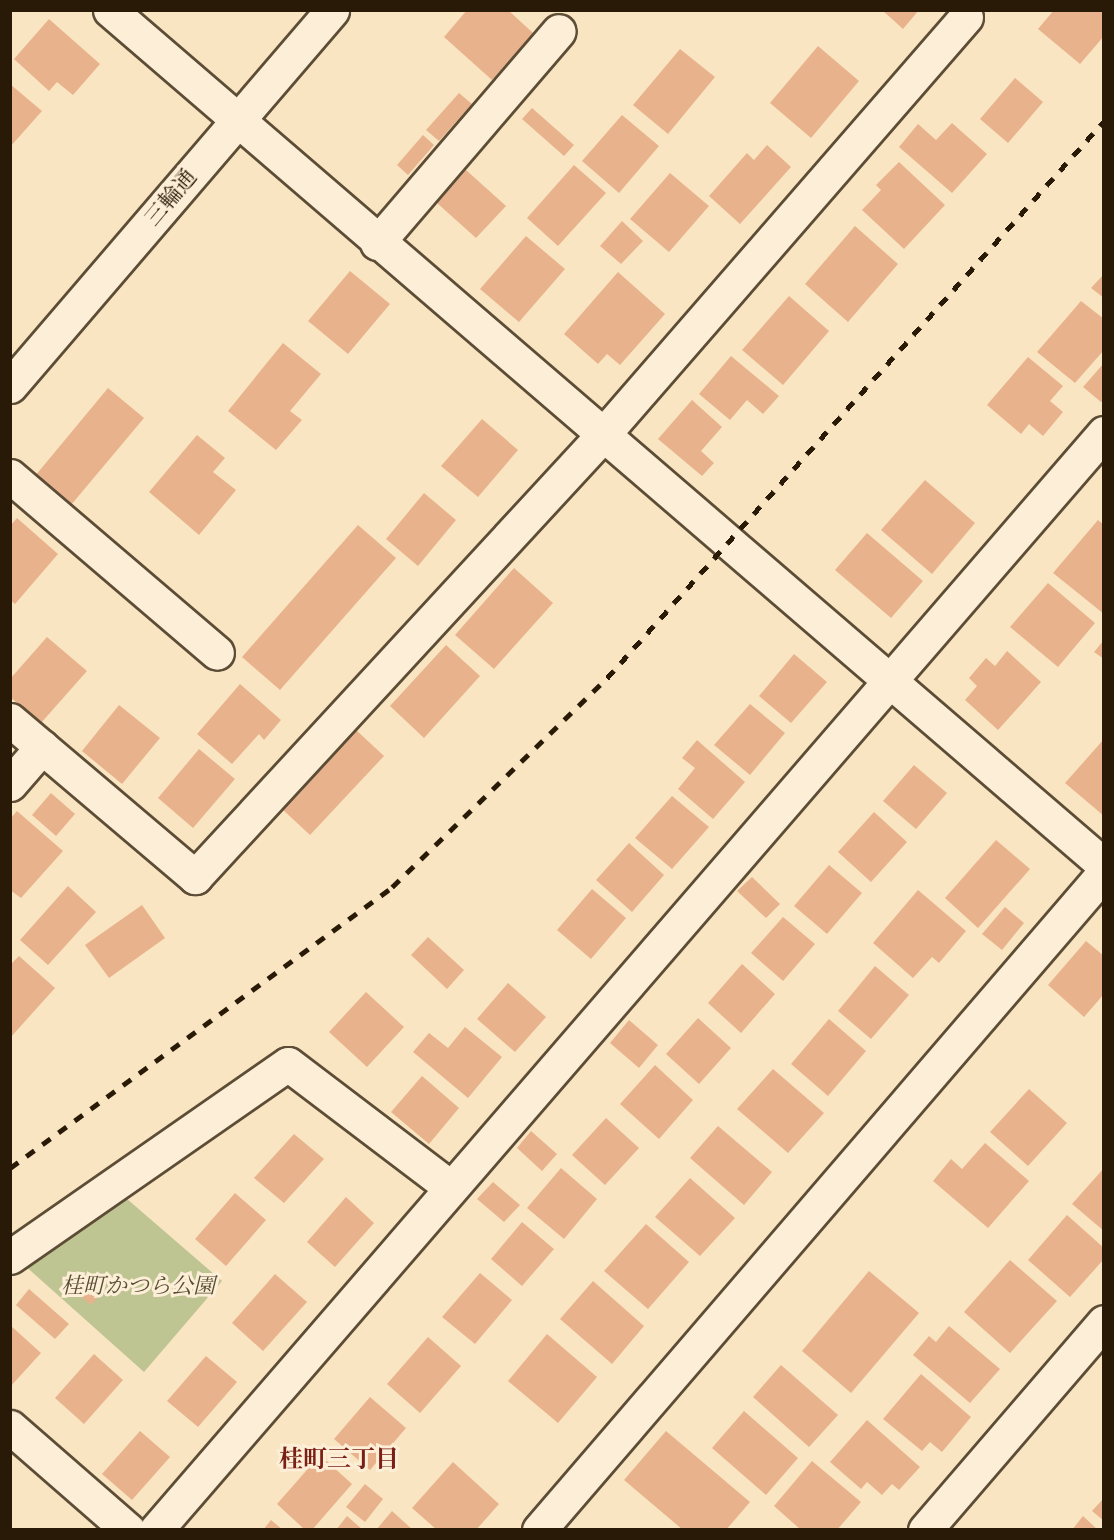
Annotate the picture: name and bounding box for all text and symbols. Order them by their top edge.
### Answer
street label: 三輪通 [140,164,202,232]
park label: 桂町かつら公園 [61,1274,215,1300]
district label: 桂町三丁目 [279,1447,399,1475]

